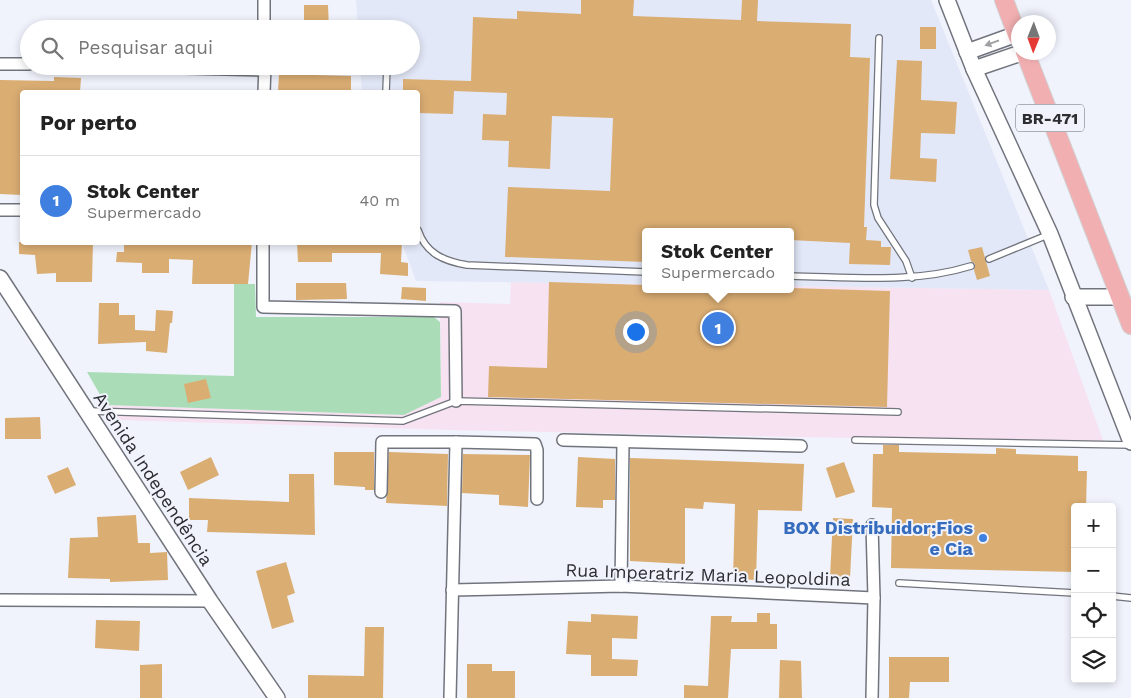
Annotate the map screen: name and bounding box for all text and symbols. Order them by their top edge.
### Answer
north arrow [1011,15,1056,60]
search box [20,20,420,75]
icon: search [38,34,66,62]
text: Pesquisar aqui [78,36,213,59]
one-way arrow [985,40,1000,47]
road number: BR-471 [1016,105,1084,132]
text: Por perto [40,110,137,135]
text: Stok Center [87,180,199,203]
text: 1 [53,191,59,210]
text: 40 m [360,191,400,210]
text: Supermercado [87,203,201,222]
popup [642,228,794,293]
text: Stok Center [661,240,773,263]
text: Supermercado [661,263,775,282]
pin: 1 [702,309,734,347]
your location [623,319,649,345]
street label: Avenida Independência [89,388,217,570]
map controls [1071,503,1116,683]
button: + [1071,503,1116,548]
place label: BOX Distribuidor;Fios e Cia [783,517,974,559]
marker: BOX Distribuidor;Fios e Cia [977,532,989,544]
button: − [1071,548,1116,593]
street label: Rua Imperatriz Maria Leopoldina [565,559,851,590]
button: locate [1071,593,1116,638]
button: layers [1071,638,1116,683]

